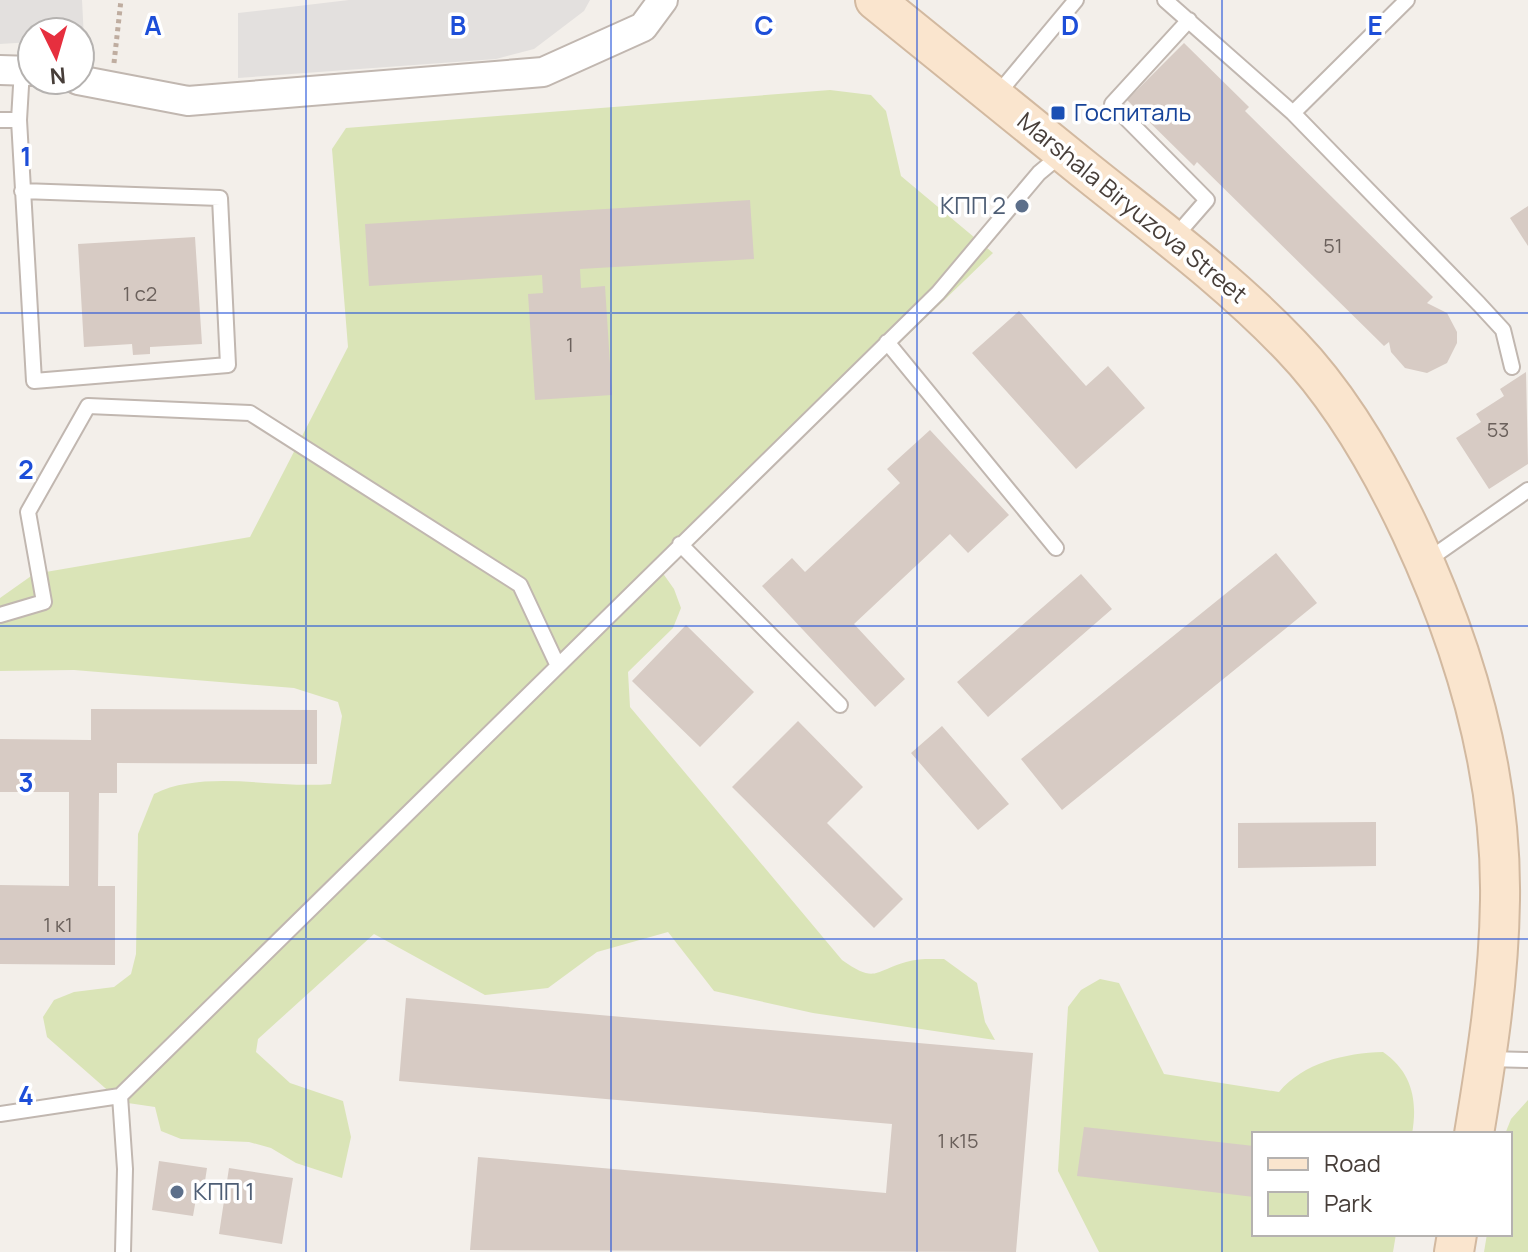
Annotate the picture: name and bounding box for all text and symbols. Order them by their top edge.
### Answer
text: A [144,7,162,43]
text: B [450,7,466,43]
text: C [754,7,774,43]
text: D [1061,7,1079,43]
text: E [1367,7,1383,43]
north arrow [16,16,96,96]
text: N [49,60,67,92]
place label: Госпиталь [1074,95,1191,128]
street label: Marshala Biryuzova Street [1011,104,1255,310]
marker: Госпиталь [1049,104,1067,122]
text: 1 [20,138,32,174]
place label: КПП 2 [940,188,1006,221]
marker: КПП 2 [1013,197,1031,215]
house number: 51 [1323,232,1343,259]
house number: 1 с2 [123,280,157,307]
house number: 1 [566,331,574,358]
house number: 53 [1487,416,1509,443]
text: 2 [18,451,34,487]
text: 3 [18,764,34,800]
house number: 1 к1 [43,911,73,938]
text: 4 [18,1077,34,1113]
house number: 1 к15 [937,1127,979,1154]
legend [1252,1132,1512,1236]
text: Road [1324,1146,1381,1179]
place label: КПП 1 [193,1174,255,1207]
marker: КПП 1 [168,1183,186,1201]
text: Park [1324,1186,1373,1219]

